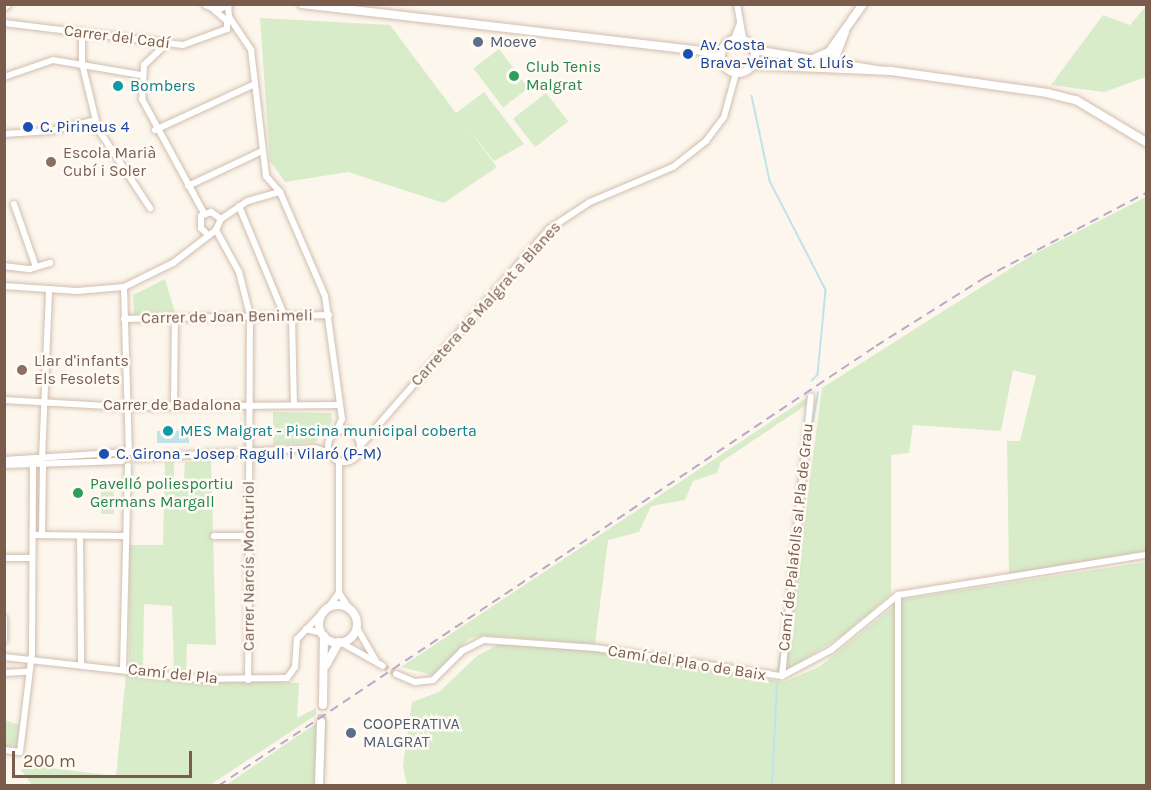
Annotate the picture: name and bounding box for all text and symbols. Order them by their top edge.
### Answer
street label: Carrer del Cadí [63,21,171,53]
place label: Moeve [490,32,537,52]
marker: Moeve [471,35,485,49]
place label: Av. Costa Brava-Veïnat St. Lluís [700,35,854,73]
marker: Av. Costa Brava-Veïnat St. Lluís [681,47,695,61]
place label: Club Tenis Malgrat [526,57,601,95]
marker: Club Tenis Malgrat [507,69,521,83]
place label: Bombers [130,76,196,96]
marker: Bombers [111,79,125,93]
place label: C. Pirineus 4 [40,117,129,137]
marker: C. Pirineus 4 [21,120,35,134]
place label: Escola Marià Cubí i Soler [63,143,156,181]
marker: Escola Marià Cubí i Soler [44,155,58,169]
street label: Carretera de Malgrat a Blanes [407,218,565,390]
street label: Carrer de Joan Benimeli [141,306,313,328]
place label: Llar d'infants Els Fesolets [34,351,129,389]
marker: Llar d'infants Els Fesolets [15,363,29,377]
street label: Carrer de Badalona [103,395,241,415]
place label: MES Malgrat - Piscina municipal coberta [180,421,477,441]
street label: Camí de Palafolls al Pla de Grau [774,422,818,652]
marker: MES Malgrat - Piscina municipal coberta [161,424,175,438]
place label: C. Girona - Josep Ragull i Vilaró (P-M) [116,444,382,464]
marker: C. Girona - Josep Ragull i Vilaró (P-M) [97,447,111,461]
place label: Pavelló poliesportiu Germans Margall [90,474,234,512]
street label: Carrer Narcís Monturiol [239,481,259,651]
marker: Pavelló poliesportiu Germans Margall [71,486,85,500]
street label: Camí del Pla o de Baix [607,641,767,685]
street label: Camí del Pla [127,660,219,688]
place label: COOPERATIVA MALGRAT [363,714,460,752]
marker: COOPERATIVA MALGRAT [344,726,358,740]
scale bar [15,739,195,777]
text: 200 m [23,750,76,772]

